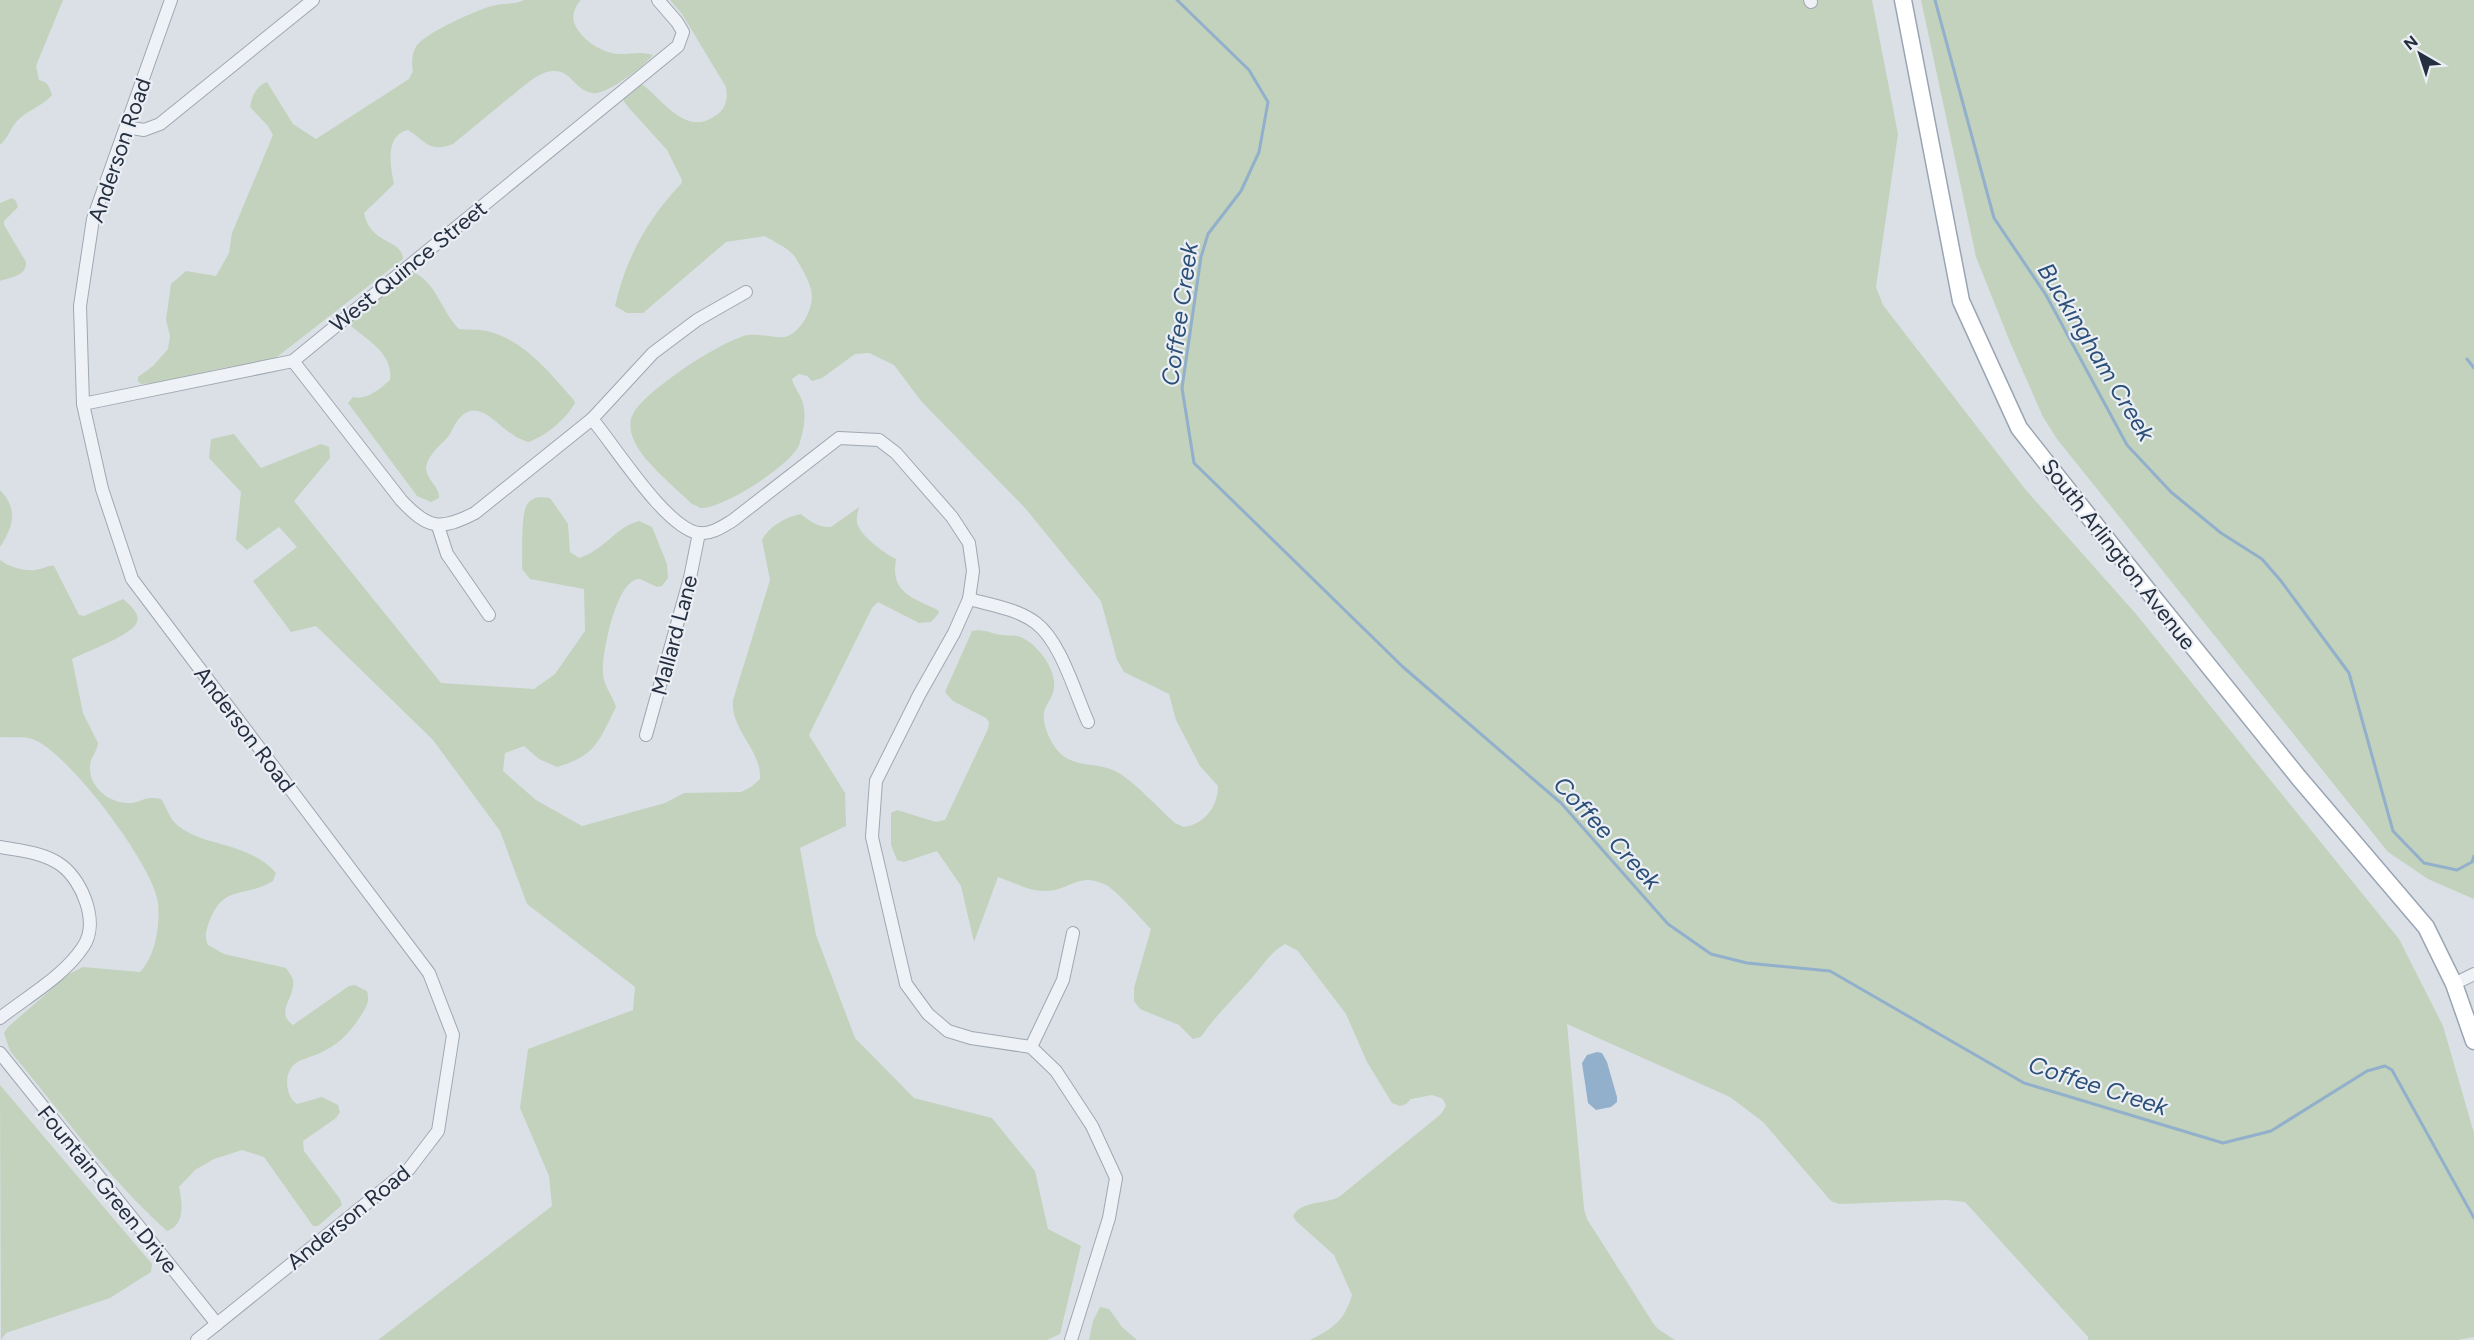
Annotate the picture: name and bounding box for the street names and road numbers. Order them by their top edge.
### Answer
street label: Anderson Road [82,74,157,226]
street label: West Quince Street [324,195,492,338]
street label: South Arlington Avenue [2036,453,2202,655]
street label: Mallard Lane [645,572,703,698]
street label: Anderson Road [188,661,301,798]
street label: Fountain Green Drive [32,1100,184,1279]
street label: Anderson Road [281,1159,415,1275]

